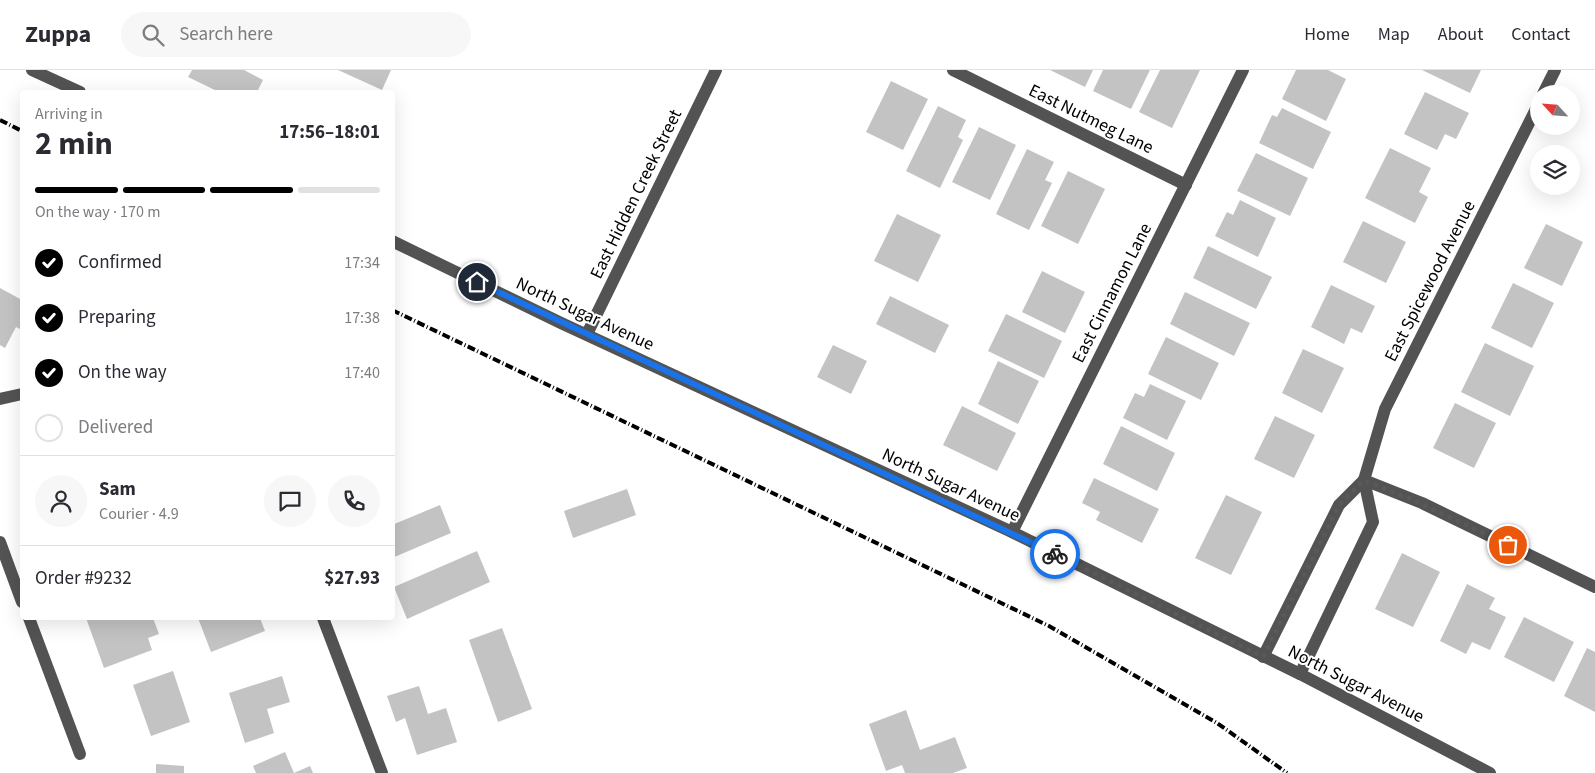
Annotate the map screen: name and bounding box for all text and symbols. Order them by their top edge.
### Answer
search box [121,12,471,57]
text: Zuppa [25,17,91,52]
icon: search [139,21,167,49]
text: Search here [179,21,273,48]
text: Home [1304,22,1350,47]
text: Map [1378,22,1410,47]
text: About [1438,22,1483,47]
text: Contact [1511,22,1570,47]
street label: East Nutmeg Lane [1024,78,1158,160]
north arrow [1530,85,1580,135]
map controls [1530,85,1580,195]
text: Arriving in [35,103,103,125]
street label: East Hidden Creek Street [584,105,688,283]
text: 17:56–18:01 [279,119,380,146]
text: 2 min [35,121,113,167]
button: layers [1530,145,1580,195]
street label: East Spicewood Avenue [1379,196,1482,366]
text: On the way · 170 m [35,201,160,223]
street label: East Cinnamon Lane [1066,219,1158,367]
icon: check [35,249,63,277]
text: Confirmed [78,249,162,276]
text: 17:34 [344,252,380,274]
pin [456,261,498,303]
icon: home [463,268,491,296]
street label: North Sugar Avenue [512,271,658,357]
icon: check [35,304,63,332]
text: Preparing [78,304,156,331]
text: 17:38 [344,307,380,329]
icon: check [35,359,63,387]
text: On the way [78,359,167,386]
text: 17:40 [344,362,380,384]
text: Delivered [78,414,153,441]
street label: North Sugar Avenue [878,442,1024,528]
button: person [35,475,87,527]
button: chat [264,475,316,527]
button: phone [328,475,380,527]
text: Sam [99,476,136,503]
text: Courier · 4.9 [99,503,179,525]
pin [1487,524,1529,566]
courier [1030,529,1080,579]
icon: bag [1494,531,1522,559]
icon: bike [1041,540,1069,568]
text: Order #9232 [35,565,132,592]
text: $27.93 [324,565,380,592]
street label: North Sugar Avenue [1284,639,1428,729]

